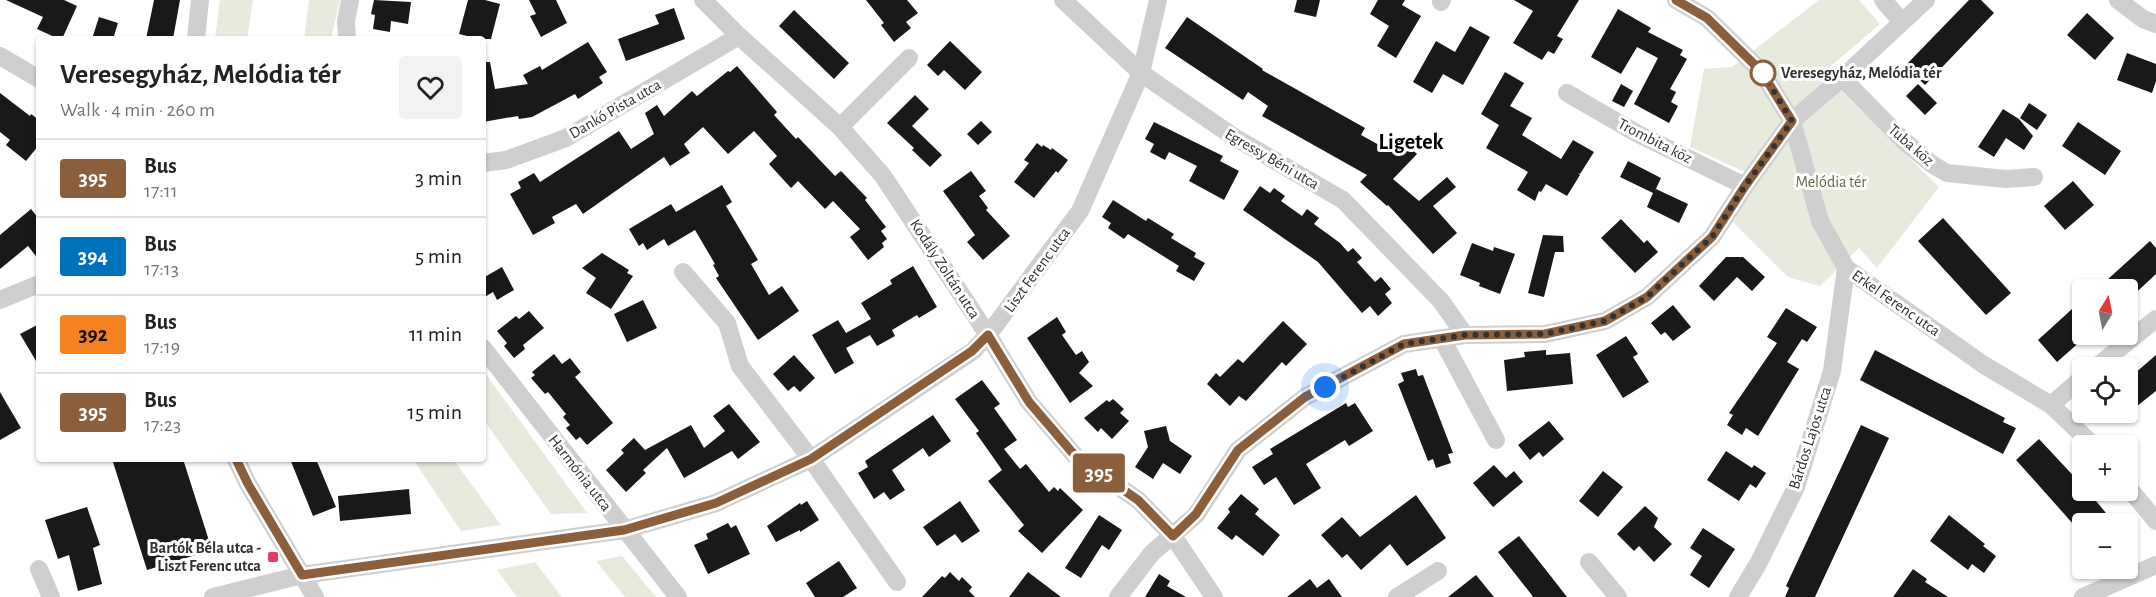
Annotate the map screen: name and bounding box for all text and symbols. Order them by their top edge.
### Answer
button: heart [399,56,462,119]
marker: Veresegyház, Melódia tér [1750,60,1776,86]
text: Veresegyház, Melódia tér [60,61,341,89]
place label: Veresegyház, Melódia tér [1781,65,1942,82]
street label: Dankó Pista utca [566,76,664,142]
text: Walk · 4 min · 260 m [60,100,215,120]
street label: Trombita köz [1615,115,1695,167]
street label: Tuba köz [1885,121,1937,169]
street label: Egressy Béni utca [1222,126,1322,193]
district label: Ligetek [1378,131,1444,153]
text: Bus [144,155,177,177]
text: 3 min [415,167,462,189]
text: 395 [79,168,107,189]
park label: Melódia tér [1795,174,1867,190]
text: 17:11 [144,181,178,201]
street label: Kodály Zoltán utca [906,216,983,322]
street label: Liszt Ferenc utca [1001,225,1073,315]
text: Bus [144,233,177,255]
text: 5 min [415,245,462,267]
text: 394 [78,246,108,267]
text: 17:13 [144,259,179,279]
street label: Erkel Ferenc utca [1849,267,1943,339]
north arrow [2072,279,2138,345]
map controls [2072,279,2138,579]
text: Bus [144,311,177,333]
text: 11 min [409,323,462,345]
text: 392 [78,324,108,345]
text: 17:19 [144,337,180,357]
button: locate [2072,357,2138,423]
your location [1310,372,1340,402]
street label: Bárdos Lajos utca [1786,385,1835,492]
text: Bus [144,389,177,411]
text: 15 min [407,401,462,423]
text: 395 [79,402,107,423]
text: 17:23 [144,415,181,435]
street label: Harmónia utca [545,432,615,514]
button: + [2072,435,2138,501]
line badge: 395 [1064,454,1134,492]
text: 395 [1085,463,1113,484]
button: − [2072,513,2138,579]
place label: Bartók Béla utca - Liszt Ferenc utca [149,540,261,574]
marker: Bartók Béla utca - Liszt Ferenc utca [266,550,280,564]

